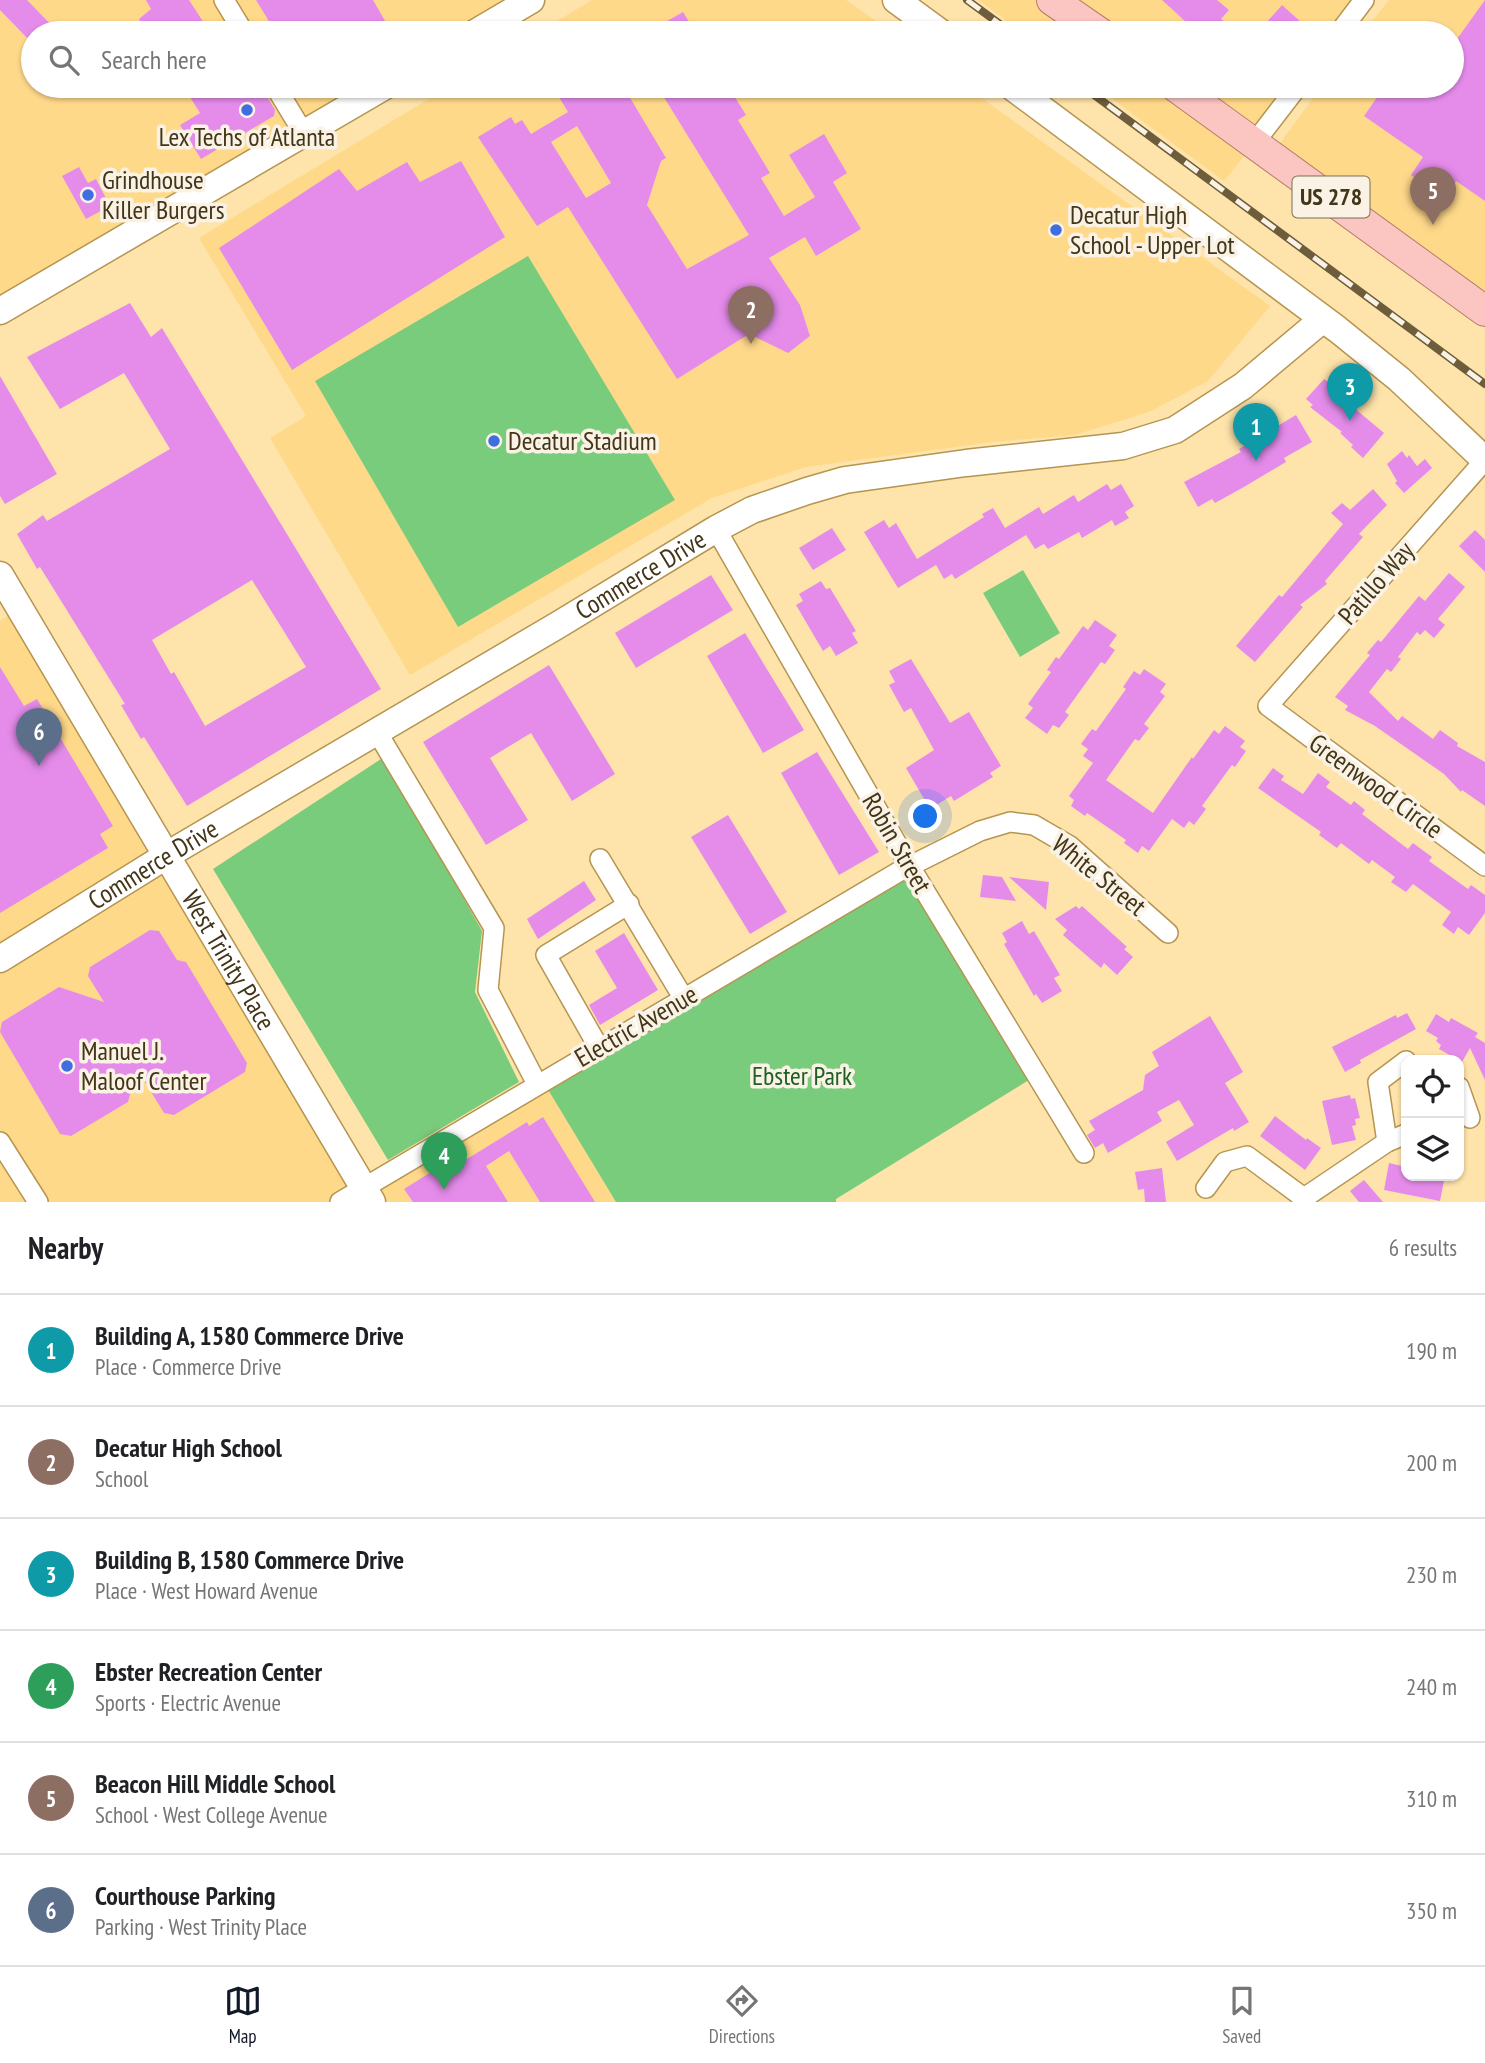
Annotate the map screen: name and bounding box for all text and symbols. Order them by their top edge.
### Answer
search box [21,21,1464,98]
icon: search [45,41,83,79]
text: Search here [101,43,207,76]
marker: Lex Techs of Atlanta [239,102,255,118]
place label: Lex Techs of Atlanta [159,120,335,153]
place label: Grindhouse Killer Burgers [102,163,225,226]
pin: 5 [1410,167,1456,225]
road number: US 278 [1292,176,1370,218]
marker: Grindhouse Killer Burgers [80,187,96,203]
place label: Decatur High School - Upper Lot [1070,198,1235,261]
marker: Decatur High School - Upper Lot [1048,222,1064,238]
pin: 2 [728,286,774,344]
pin: 3 [1327,363,1373,421]
pin: 1 [1233,403,1279,461]
place label: Decatur Stadium [508,424,657,457]
marker: Decatur Stadium [486,433,502,449]
street label: Commerce Drive [569,522,712,627]
street label: Patillo Way [1331,534,1421,631]
pin: 6 [16,708,62,766]
street label: Greenwood Circle [1303,726,1450,845]
street label: Robin Street [856,787,939,899]
your location [908,799,942,833]
street label: Commerce Drive [82,812,224,916]
street label: White Street [1046,827,1153,923]
street label: West Trinity Place [175,884,283,1036]
street label: Electric Avenue [569,977,703,1074]
place label: Manuel J. Maloof Center [81,1034,207,1097]
map controls [1401,1055,1464,1181]
button: locate [1401,1055,1464,1118]
marker: Manuel J. Maloof Center [59,1058,75,1074]
park label: Ebster Park [752,1059,852,1092]
button: layers [1401,1118,1464,1181]
pin: 4 [421,1132,467,1190]
text: Nearby [28,1228,103,1267]
text: 6 results [1389,1233,1457,1262]
text: Building A, 1580 Commerce Drive [95,1319,404,1352]
text: 1 [46,1336,57,1365]
text: 190 m [1406,1336,1457,1365]
text: Place · Commerce Drive [95,1352,281,1381]
text: Decatur High School [95,1431,282,1464]
text: 2 [46,1448,57,1477]
text: 200 m [1406,1448,1457,1477]
text: School [95,1464,148,1493]
text: Building B, 1580 Commerce Drive [95,1543,404,1576]
text: 3 [46,1560,57,1589]
text: 230 m [1406,1560,1457,1589]
text: Place · West Howard Avenue [95,1576,318,1605]
text: Ebster Recreation Center [95,1655,322,1688]
text: 4 [46,1672,57,1701]
text: 240 m [1406,1672,1457,1701]
text: Sports · Electric Avenue [95,1688,281,1717]
text: Beacon Hill Middle School [95,1767,335,1800]
text: 5 [46,1784,57,1813]
text: 310 m [1406,1784,1457,1813]
text: School · West College Avenue [95,1800,327,1829]
text: Courthouse Parking [95,1879,275,1912]
text: 6 [46,1896,57,1925]
text: 350 m [1406,1896,1457,1925]
text: Parking · West Trinity Place [95,1912,307,1941]
tab: Map [224,1982,262,2048]
tab: Directions [709,1982,775,2048]
tab: Saved [1222,1982,1261,2048]

